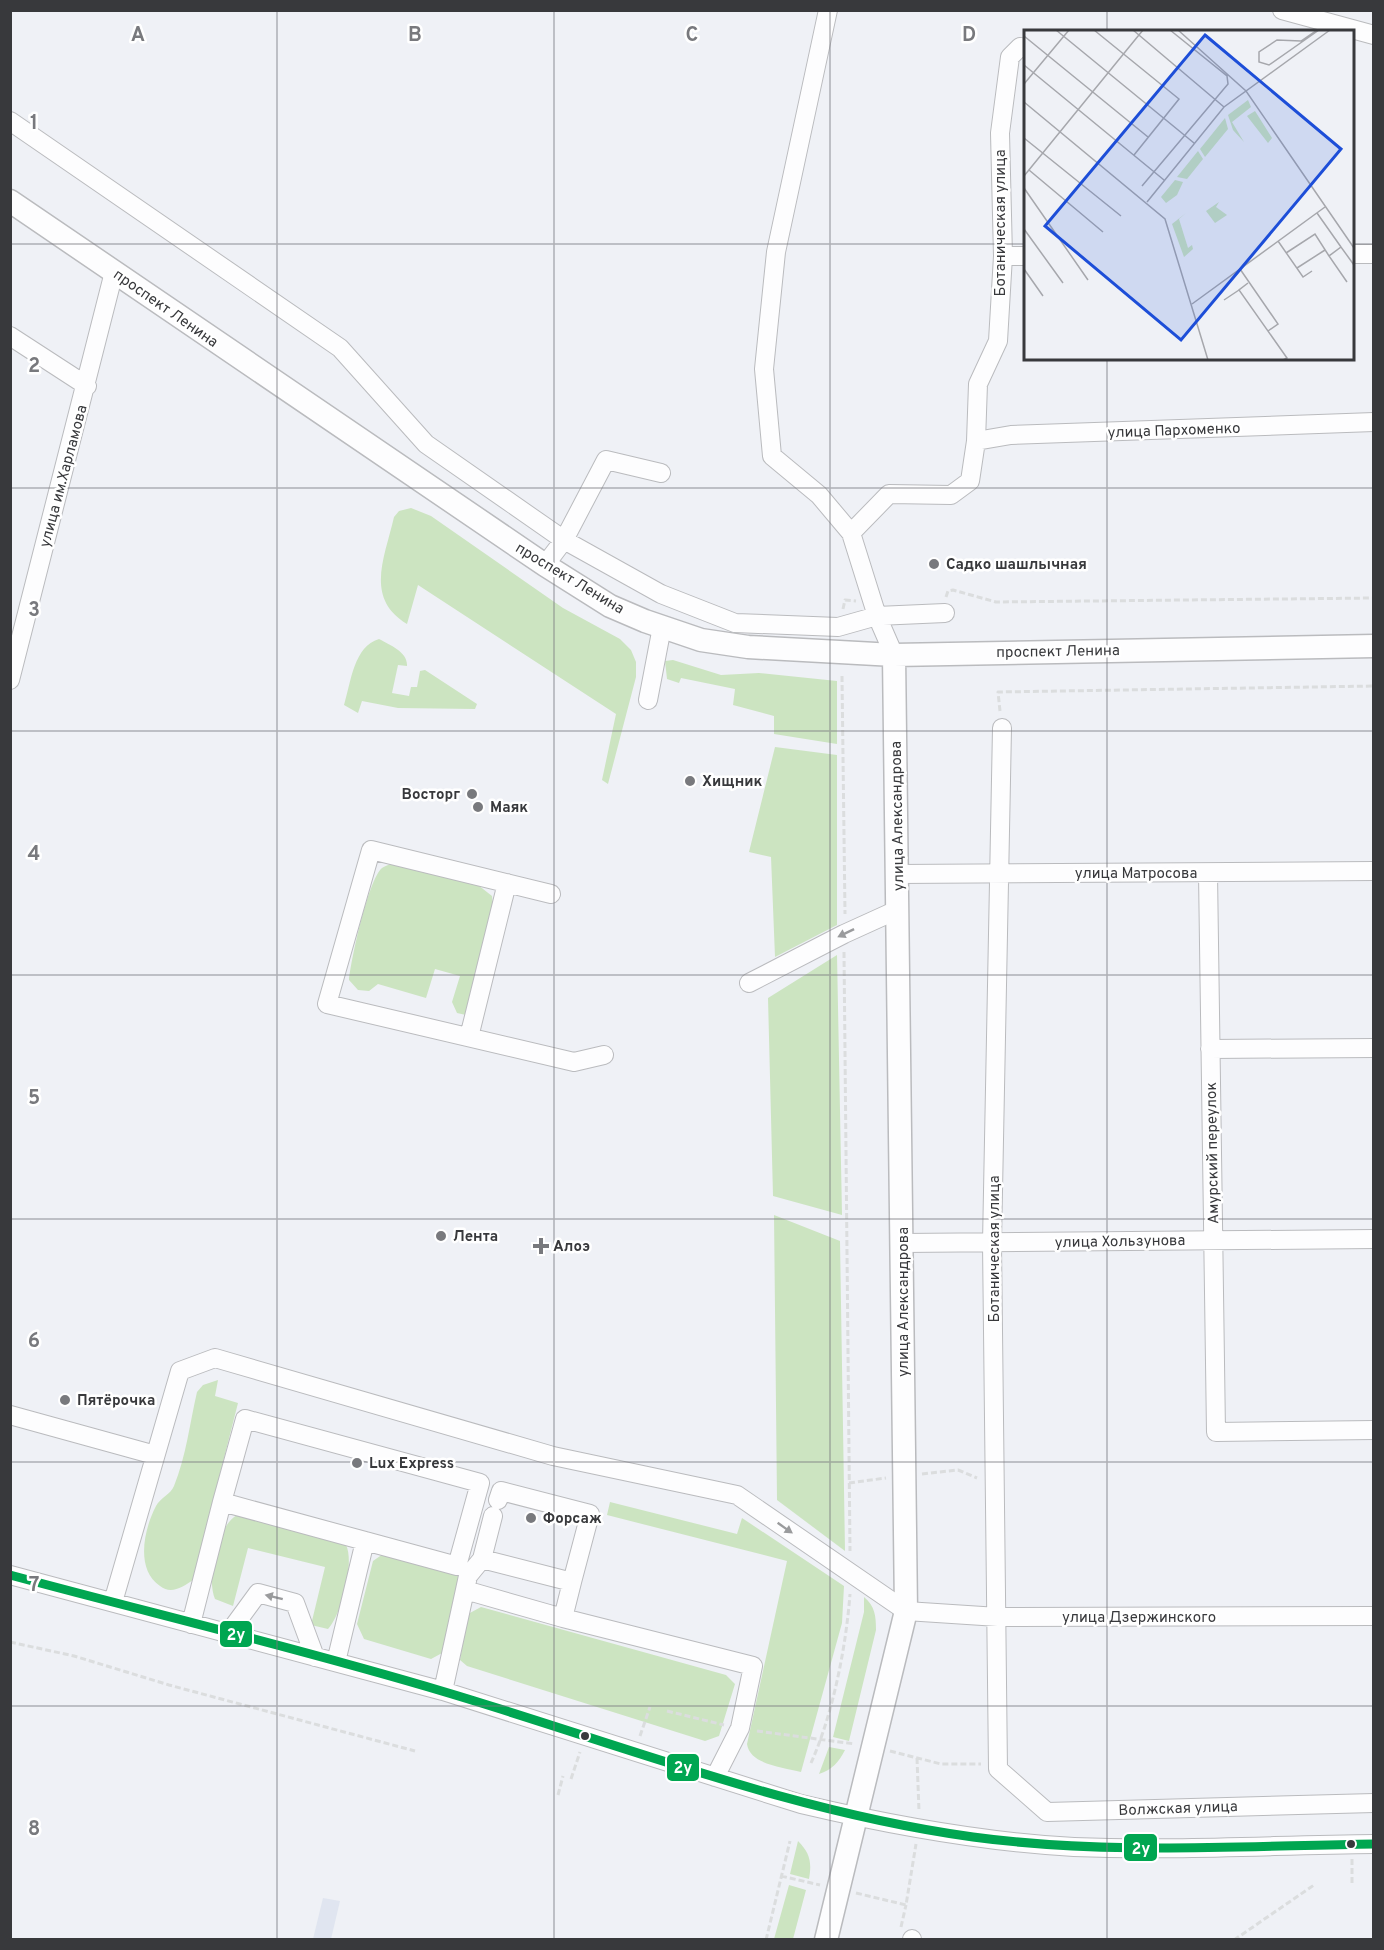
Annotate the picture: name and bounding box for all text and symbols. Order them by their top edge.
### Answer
text: A [131,23,145,49]
text: B [408,23,422,49]
text: C [686,23,698,49]
text: D [962,23,976,49]
inset map [1024,30,1354,360]
text: 1 [30,111,38,137]
street label: Ботаническая улица [992,149,1011,297]
street label: проспект Ленина [109,266,221,352]
text: 2 [28,354,40,380]
street label: улица им.Харламова [36,403,93,550]
street label: улица Пархоменко [1107,420,1241,443]
street label: проспект Ленина [511,539,627,619]
place label: Садко шашлычная [946,556,1087,575]
marker: Садко шашлычная [927,557,941,571]
text: 3 [28,598,40,624]
street label: проспект Ленина [996,642,1120,663]
street label: улица Александрова [888,741,909,891]
place label: Хищник [702,773,762,792]
marker: Хищник [683,774,697,788]
place label: Восторг [402,786,460,805]
marker: Восторг [465,787,479,801]
place label: Маяк [490,799,528,818]
marker: Маяк [471,800,485,814]
text: 4 [28,842,40,868]
street label: улица Матросова [1075,865,1197,884]
one-way arrow [837,929,854,938]
street label: Амурский переулок [1203,1082,1224,1224]
text: 5 [28,1086,40,1112]
street label: Ботаническая улица [986,1175,1005,1323]
street label: улица Александрова [895,1227,914,1377]
place label: Лента [453,1228,498,1247]
marker: Лента [434,1229,448,1243]
street label: улица Хользунова [1055,1232,1186,1253]
place label: Алоэ [553,1238,590,1257]
marker: Алоэ [534,1239,548,1253]
text: 6 [28,1329,40,1355]
place label: Пятёрочка [77,1392,155,1411]
marker: Пятёрочка [58,1393,72,1407]
place label: Lux Express [369,1455,454,1474]
marker: Lux Express [350,1456,364,1470]
place label: Форсаж [543,1510,602,1529]
marker: Форсаж [524,1511,538,1525]
one-way arrow [777,1522,793,1533]
text: 7 [29,1573,39,1599]
one-way arrow [265,1592,283,1602]
street label: улица Дзержинского [1062,1609,1216,1628]
line badge: 2у [219,1620,253,1648]
text: 2у [227,1626,245,1646]
unlabelled marker [579,1730,591,1742]
line badge: 2у [666,1753,700,1782]
text: 2у [674,1759,692,1779]
street label: Волжская улица [1118,1798,1238,1821]
text: 8 [28,1817,40,1843]
line badge: 2у [1123,1833,1158,1862]
unlabelled marker [1345,1838,1357,1850]
text: 2у [1132,1840,1150,1860]

